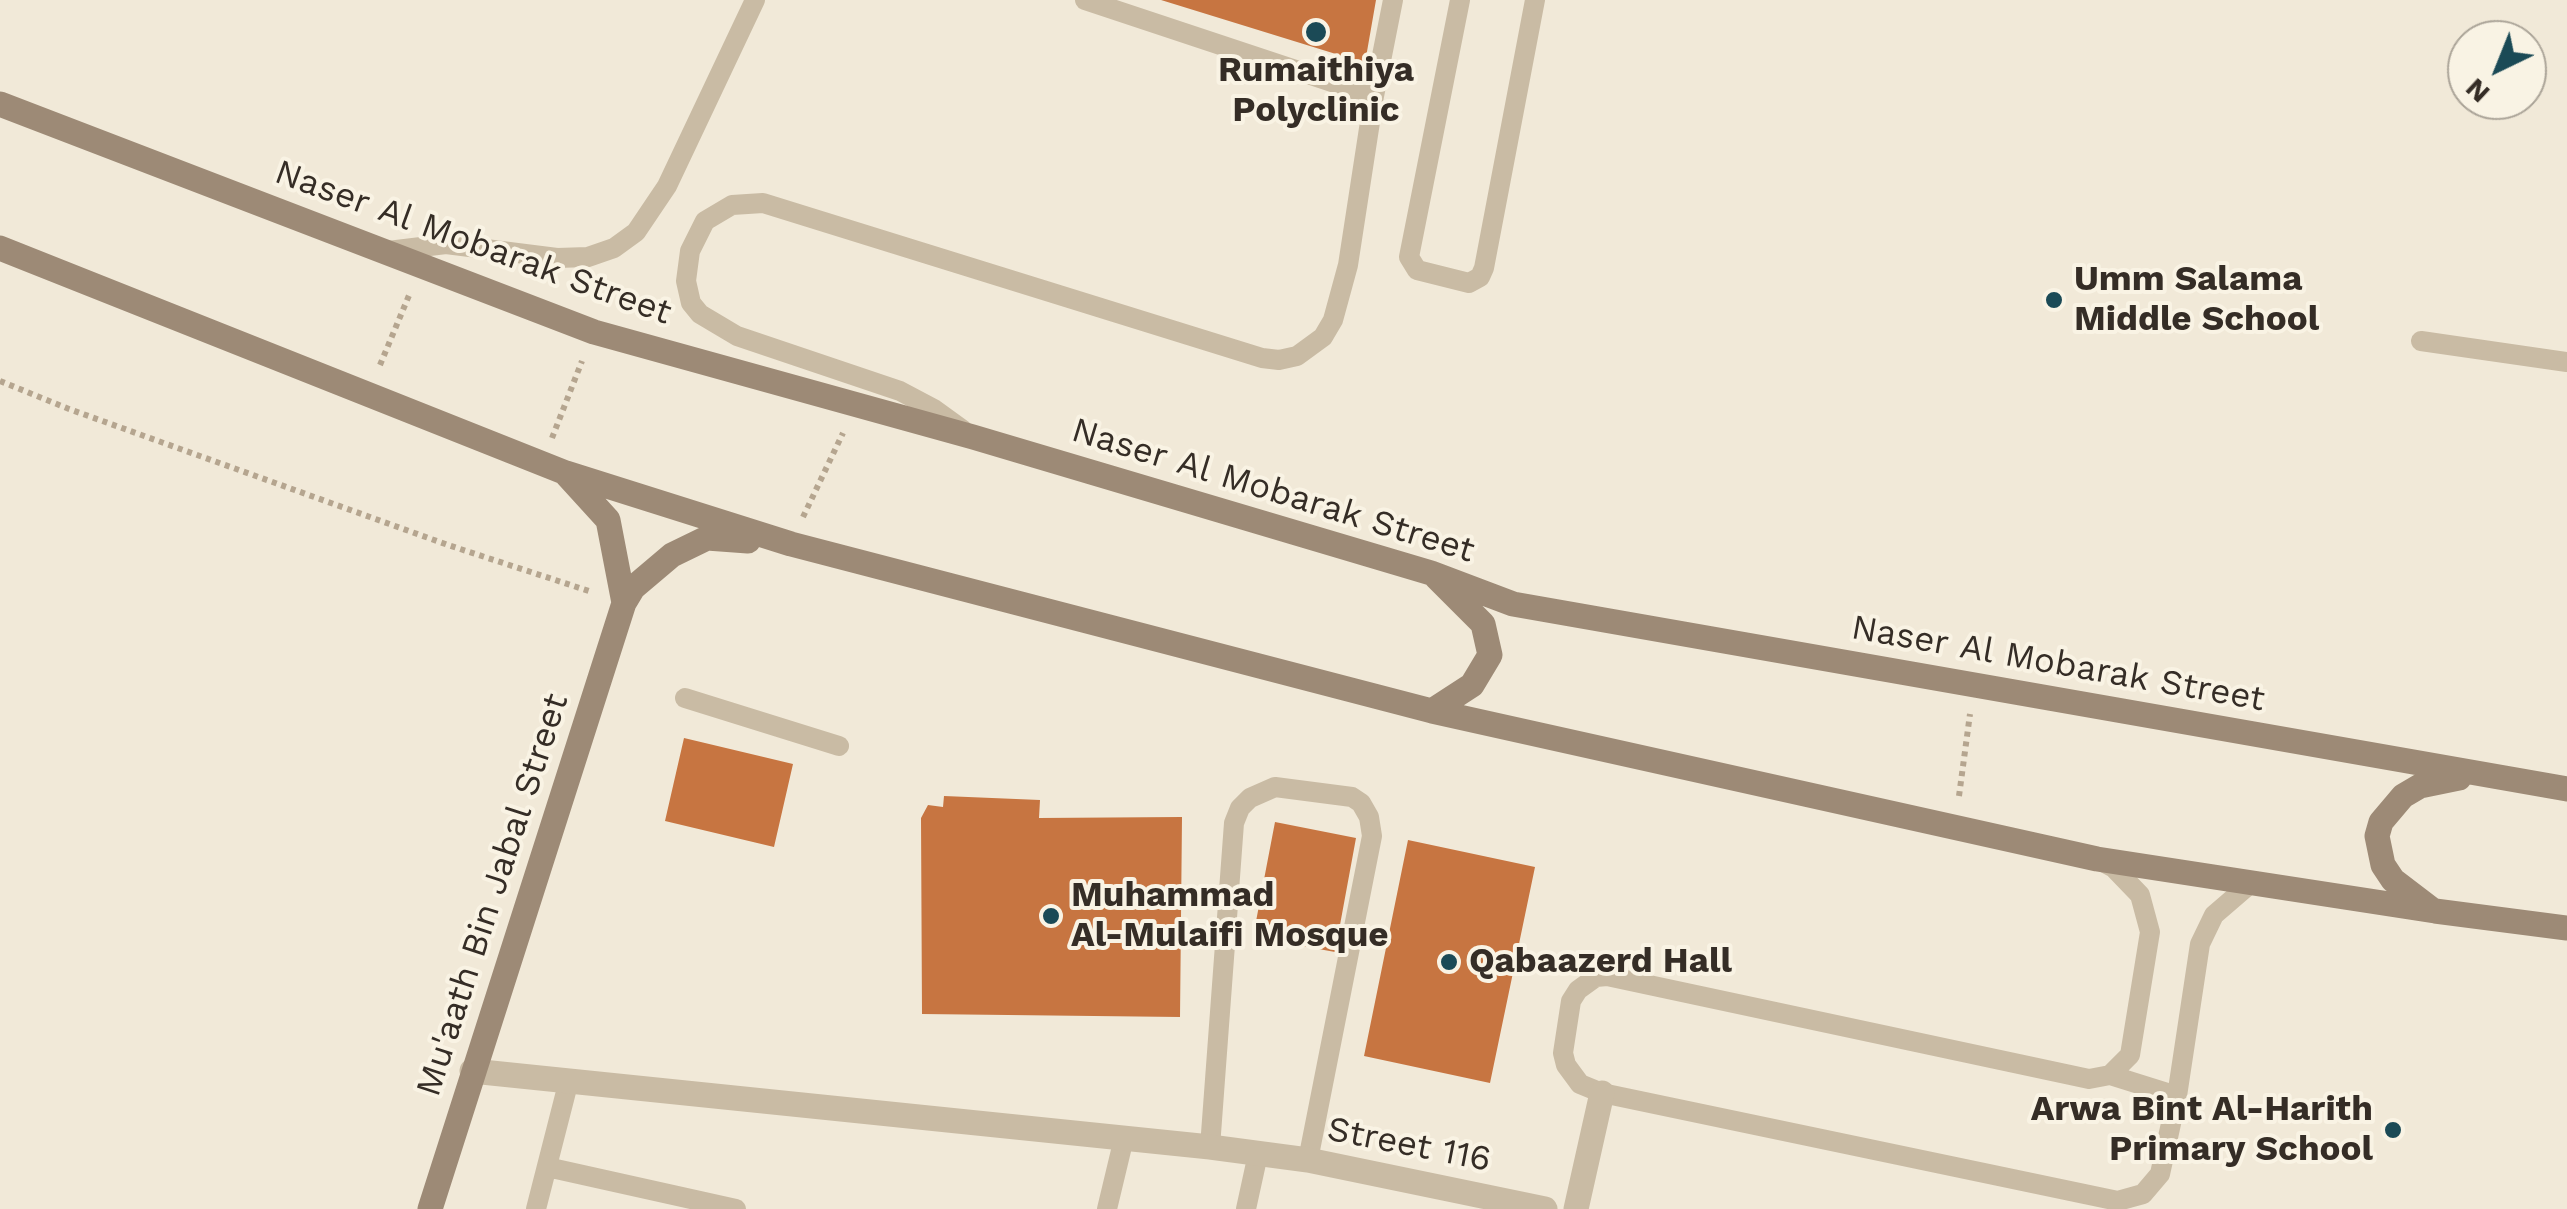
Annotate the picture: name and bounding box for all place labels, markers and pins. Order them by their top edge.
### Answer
marker: Rumaithiya Polyclinic [1303,19,1329,45]
place label: Rumaithiya Polyclinic [1218,50,1414,132]
place label: Umm Salama Middle School [2074,259,2319,341]
marker: Umm Salama Middle School [2043,289,2065,311]
place label: Muhammad Al-Mulaifi Mosque [1071,875,1389,957]
marker: Muhammad Al-Mulaifi Mosque [1040,905,1062,927]
place label: Qabaazerd Hall [1469,941,1732,983]
marker: Qabaazerd Hall [1438,951,1460,973]
place label: Arwa Bint Al-Harith Primary School [2031,1089,2373,1171]
marker: Arwa Bint Al-Harith Primary School [2382,1119,2404,1141]

